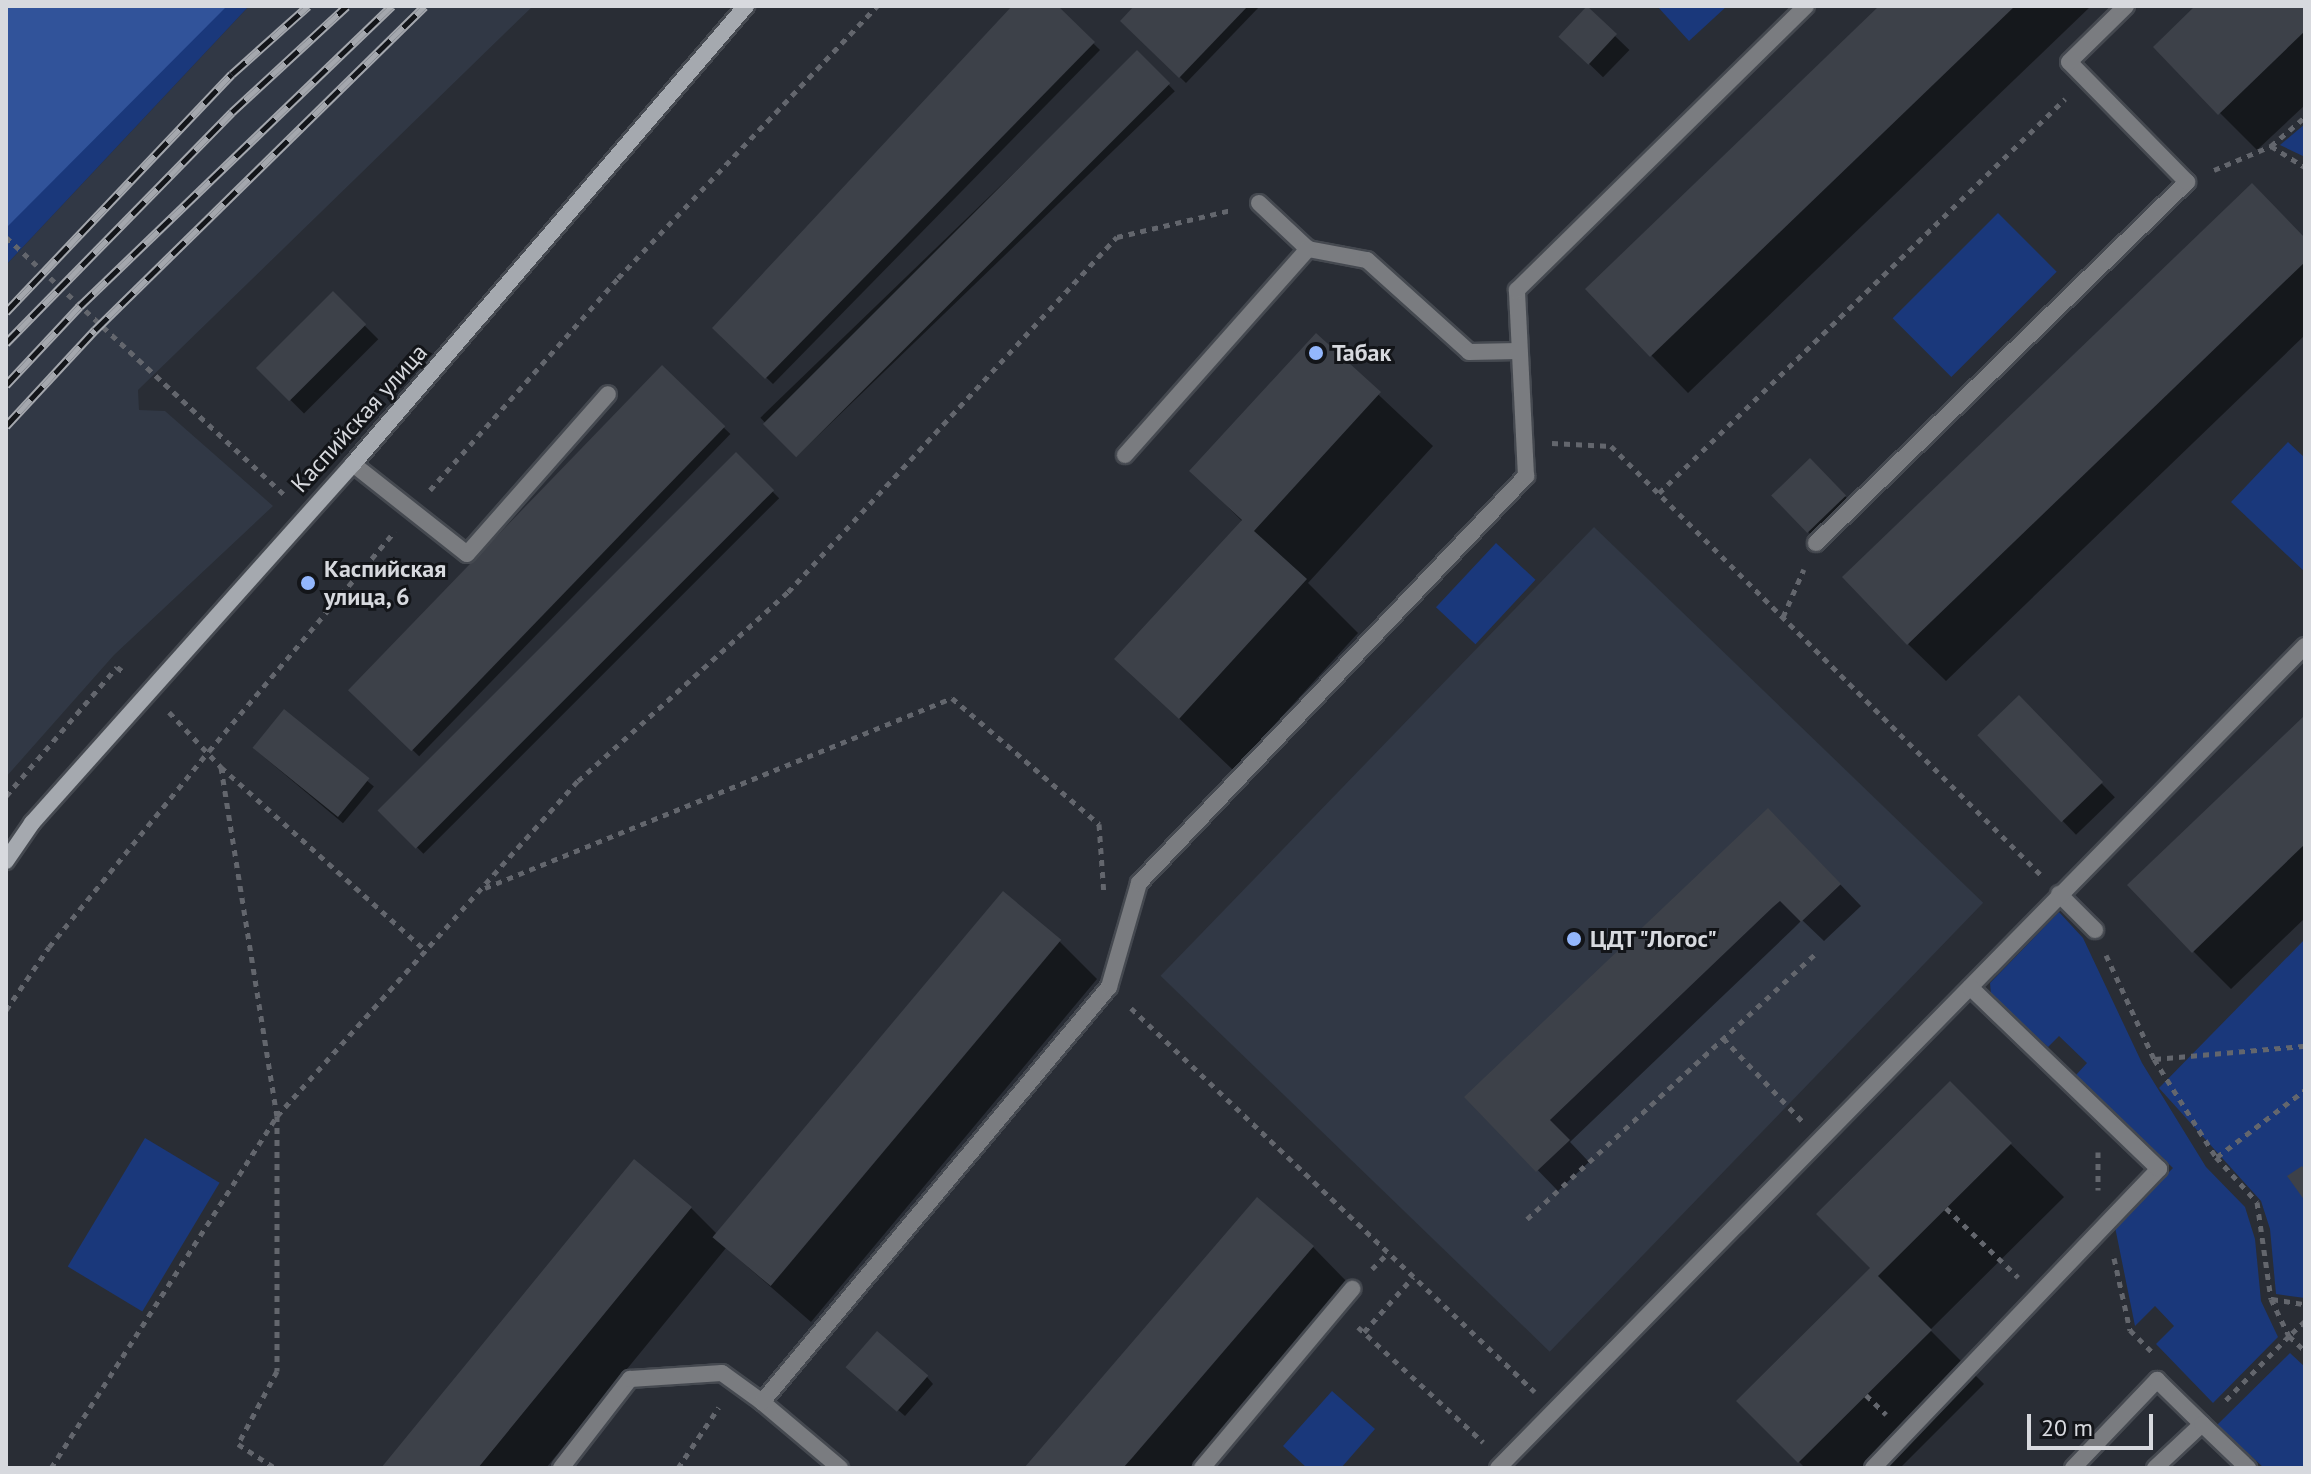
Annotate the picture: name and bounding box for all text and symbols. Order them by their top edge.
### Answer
street label: Каспийская улица [285,338,433,498]
place label: Табак [1332,339,1391,367]
marker: Табак [1307,344,1325,362]
place label: Каспийская улица, 6 [324,555,446,611]
marker: Каспийская улица, 6 [299,574,317,592]
place label: ЦДТ "Логос" [1590,925,1720,953]
marker: ЦДТ "Логос" [1565,930,1583,948]
scale bar [2031,1398,2157,1448]
text: 20 m [2041,1412,2093,1443]

